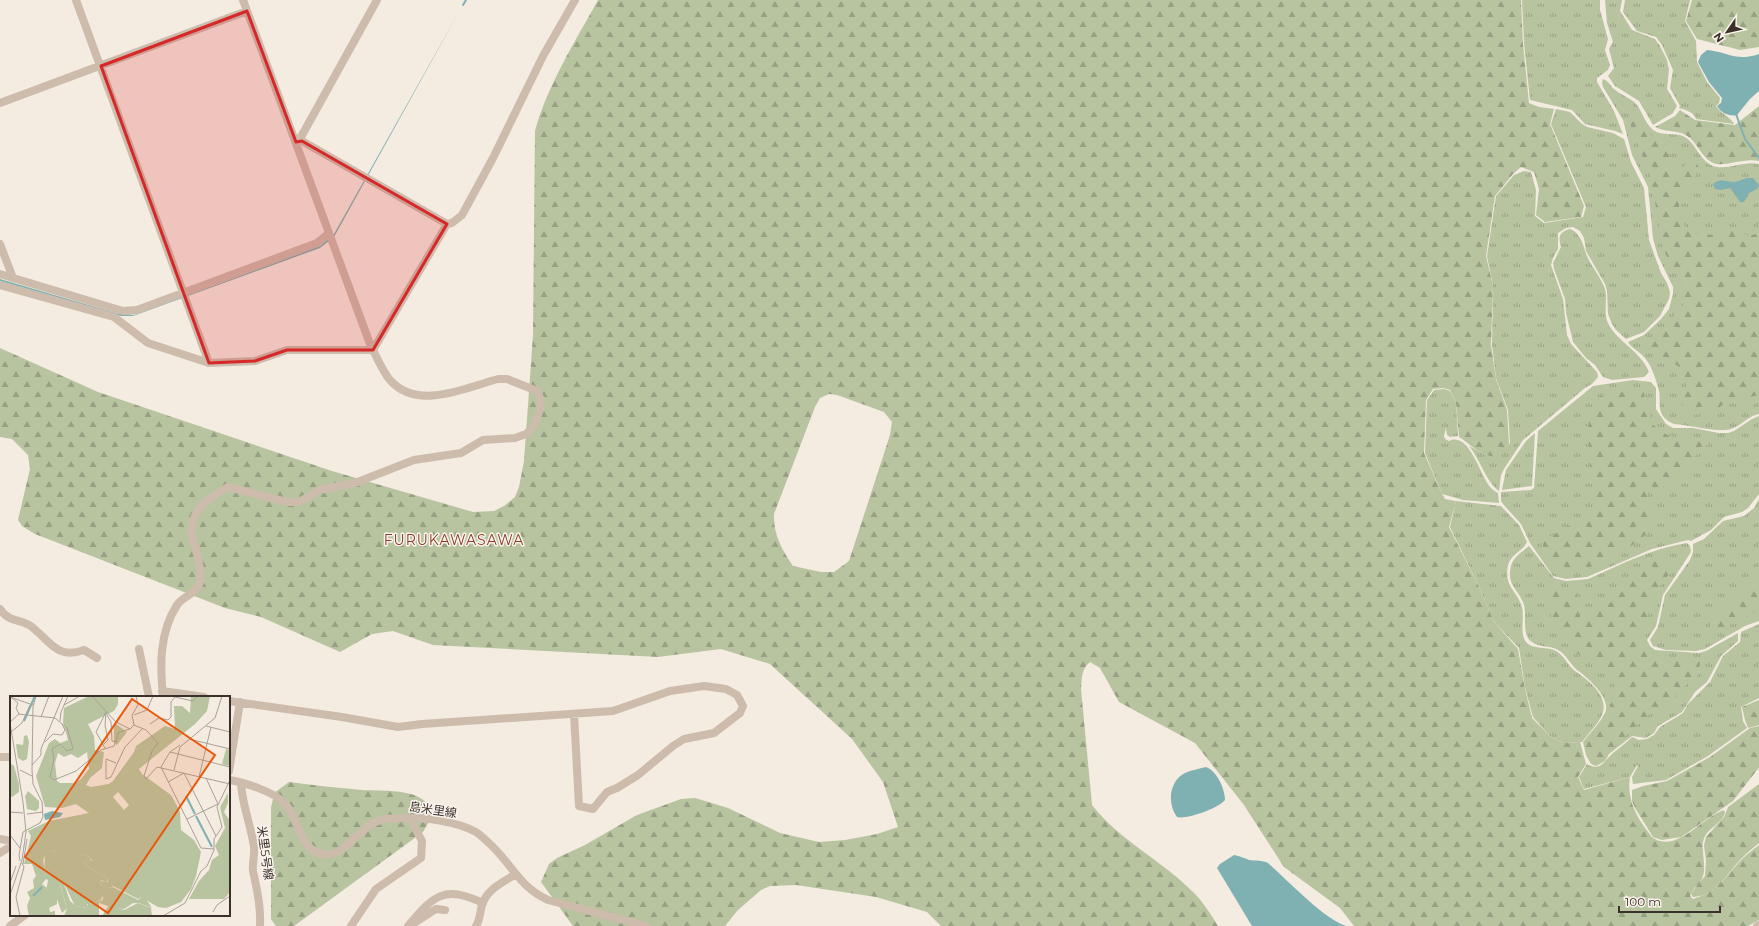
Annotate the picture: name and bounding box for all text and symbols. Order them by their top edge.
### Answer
north arrow [1707,12,1747,52]
text: N [1710,30,1727,45]
district label: FURUKAWASAWA [384,531,524,549]
inset map [10,696,230,916]
street label: 島米里線 [408,799,458,820]
street label: 米里5号線 [254,825,277,881]
scale bar [1619,888,1720,914]
text: 100 m [1625,894,1661,909]

